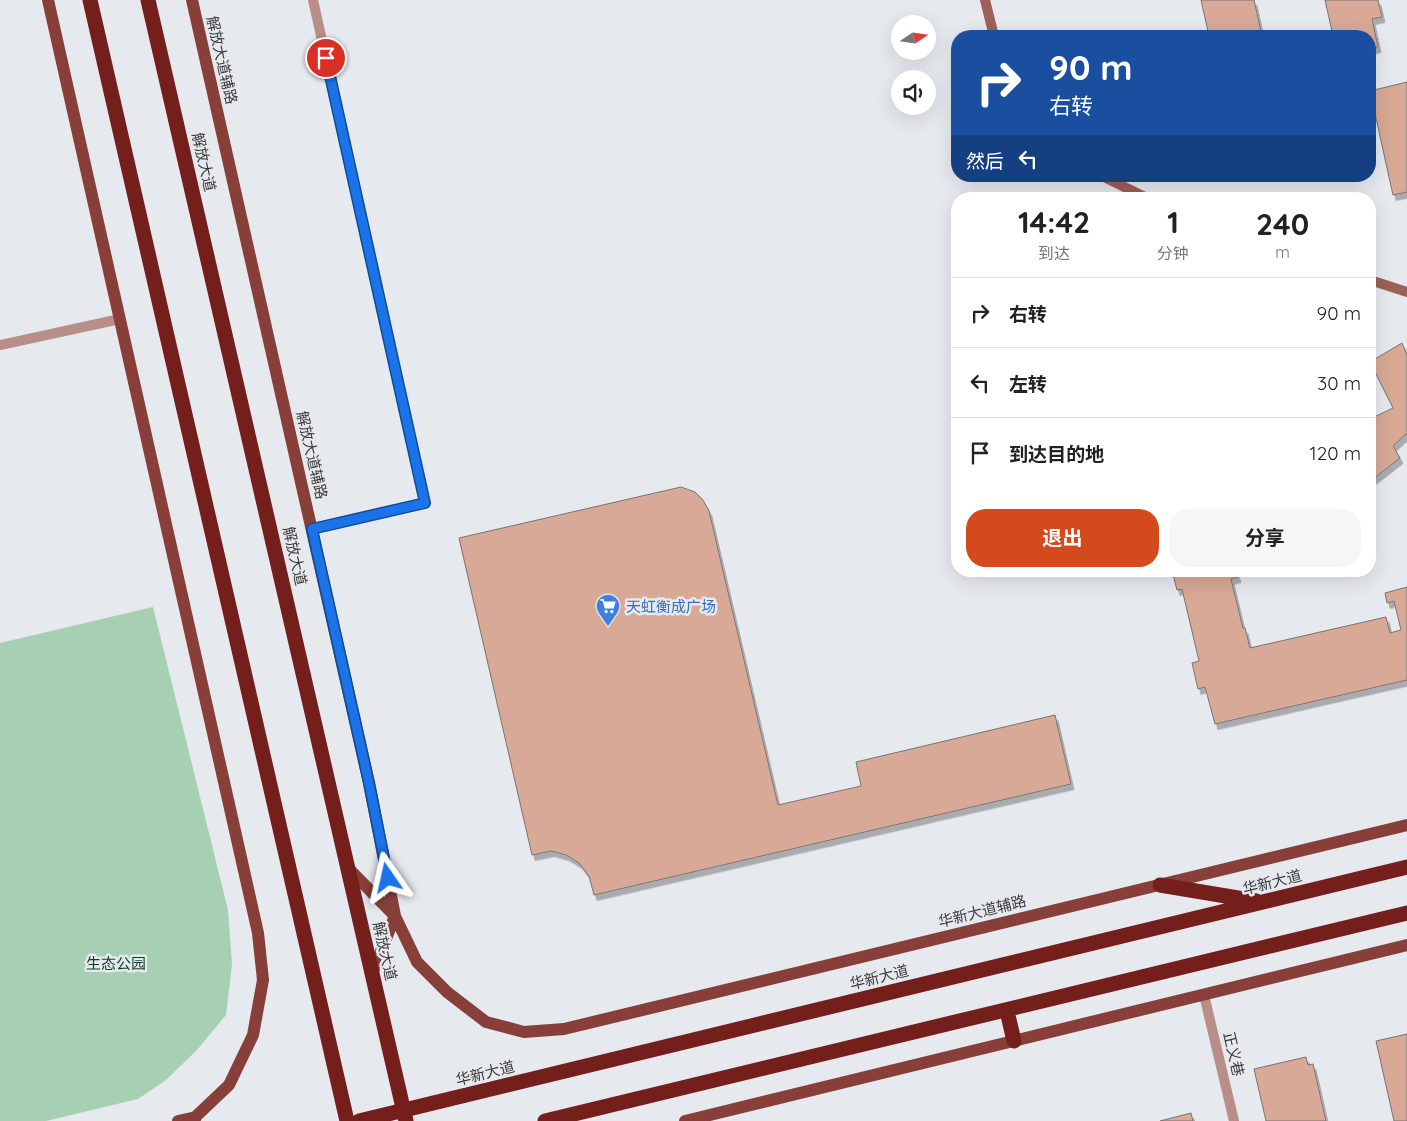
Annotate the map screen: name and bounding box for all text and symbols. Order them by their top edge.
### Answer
street label: 解放大道辅路 [203,14,241,106]
north arrow [891,15,936,60]
map controls [891,15,936,115]
pin [305,37,347,79]
icon: arrive [312,44,340,72]
text: 90 m [1049,45,1132,89]
icon: right [966,50,1031,115]
button: sound [891,70,936,115]
text: 右转 [1049,92,1093,120]
street label: 解放大道 [188,131,220,193]
icon: left [1014,145,1042,173]
text: 然后 [966,149,1004,173]
text: 14:42 [1018,203,1090,241]
text: 1 [1167,203,1179,241]
text: 240 [1256,205,1309,243]
text: m [1275,242,1290,262]
text: 到达 [1038,243,1070,263]
text: 分钟 [1157,243,1189,263]
icon: right [966,299,994,327]
text: 90 m [1317,301,1361,325]
text: 右转 [1009,302,1047,326]
icon: left [966,369,994,397]
text: 30 m [1317,371,1361,395]
text: 左转 [1009,372,1047,396]
street label: 解放大道辅路 [293,409,331,501]
icon: arrive [966,439,994,467]
text: 120 m [1310,441,1361,465]
text: 到达目的地 [1009,442,1104,466]
button: 退出 [966,509,1159,567]
button: 分享 [1169,509,1361,567]
street label: 解放大道 [279,525,311,587]
supermarket icon: 天虹衡成广场 [595,593,621,627]
place label: 天虹衡成广场 [626,597,716,616]
position arrow [361,851,413,903]
street label: 华新大道 [1241,866,1303,898]
street label: 华新大道辅路 [936,891,1028,931]
street label: 解放大道 [369,920,401,982]
park label: 生态公园 [86,954,146,973]
street label: 华新大道 [848,961,910,993]
street label: 正义巷 [1220,1030,1248,1078]
street label: 华新大道 [454,1057,516,1089]

